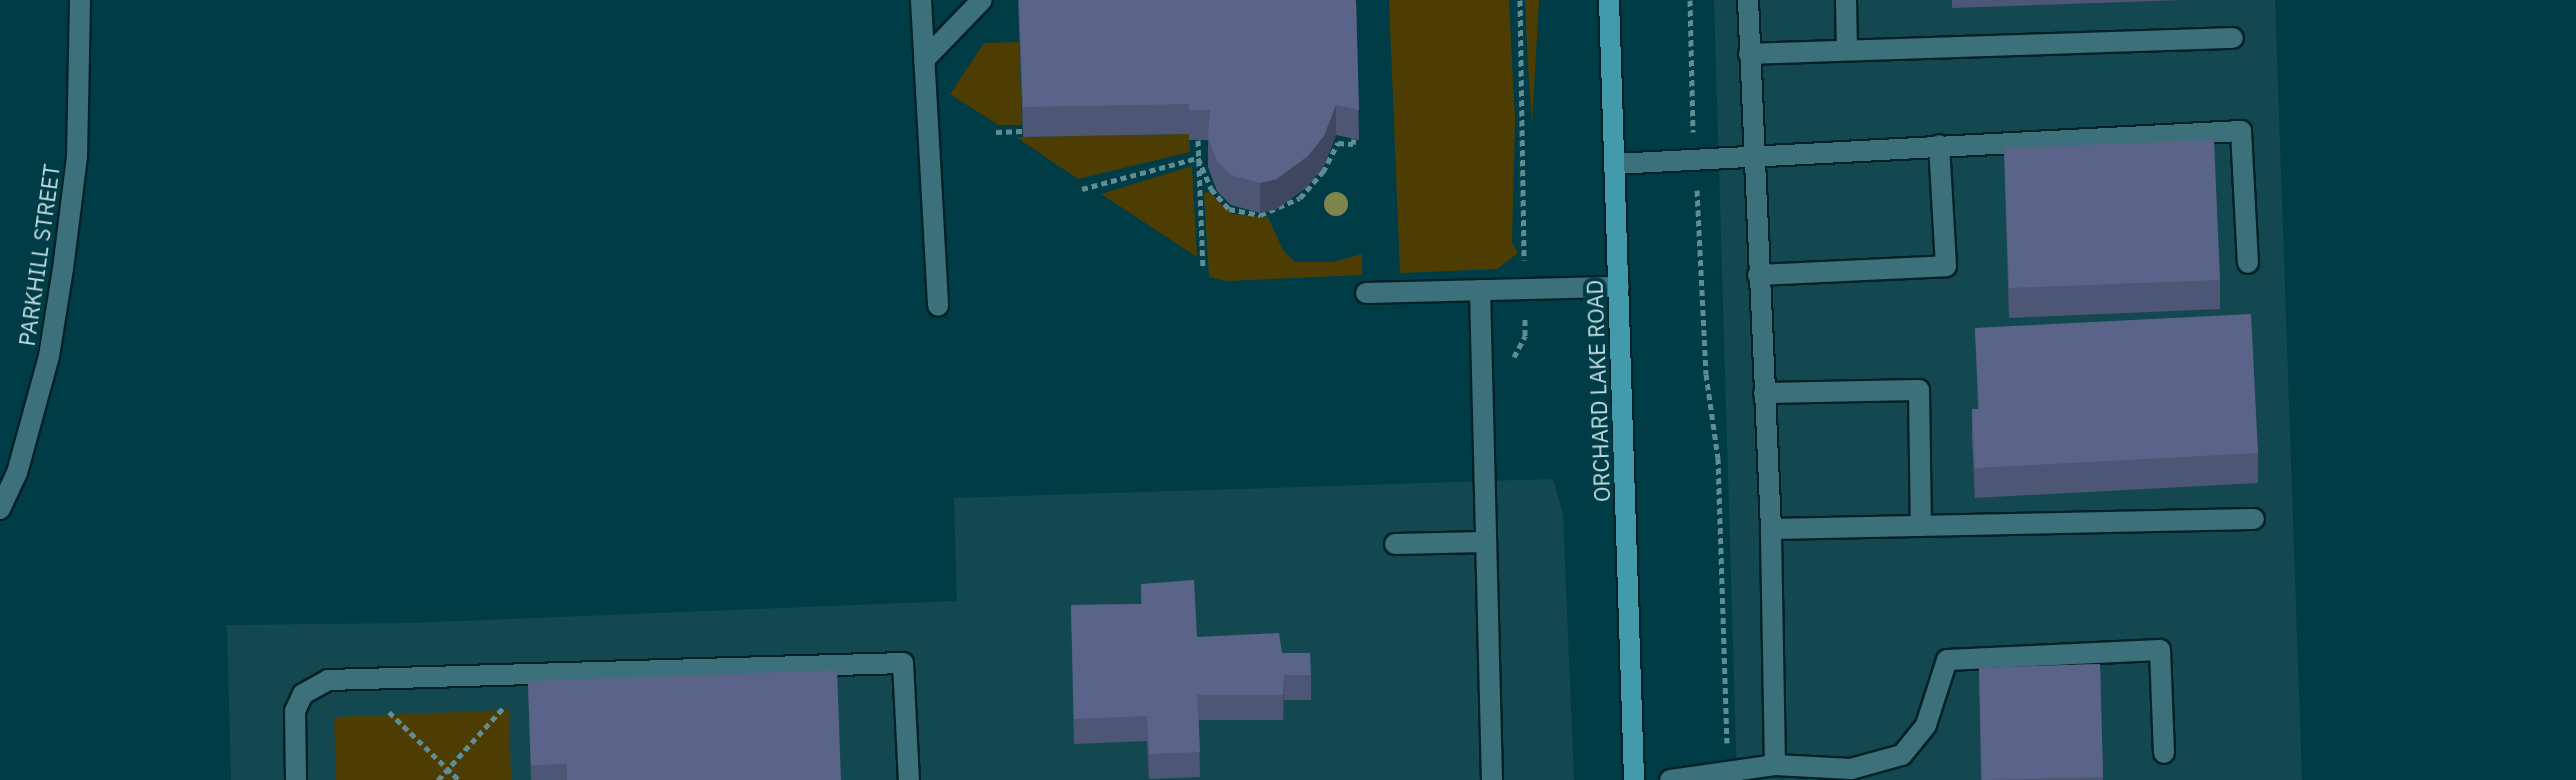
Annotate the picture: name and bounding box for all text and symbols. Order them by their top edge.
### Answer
street label: PARKHILL STREET [13,162,65,348]
street label: ORCHARD LAKE ROAD [1581,279,1615,503]

